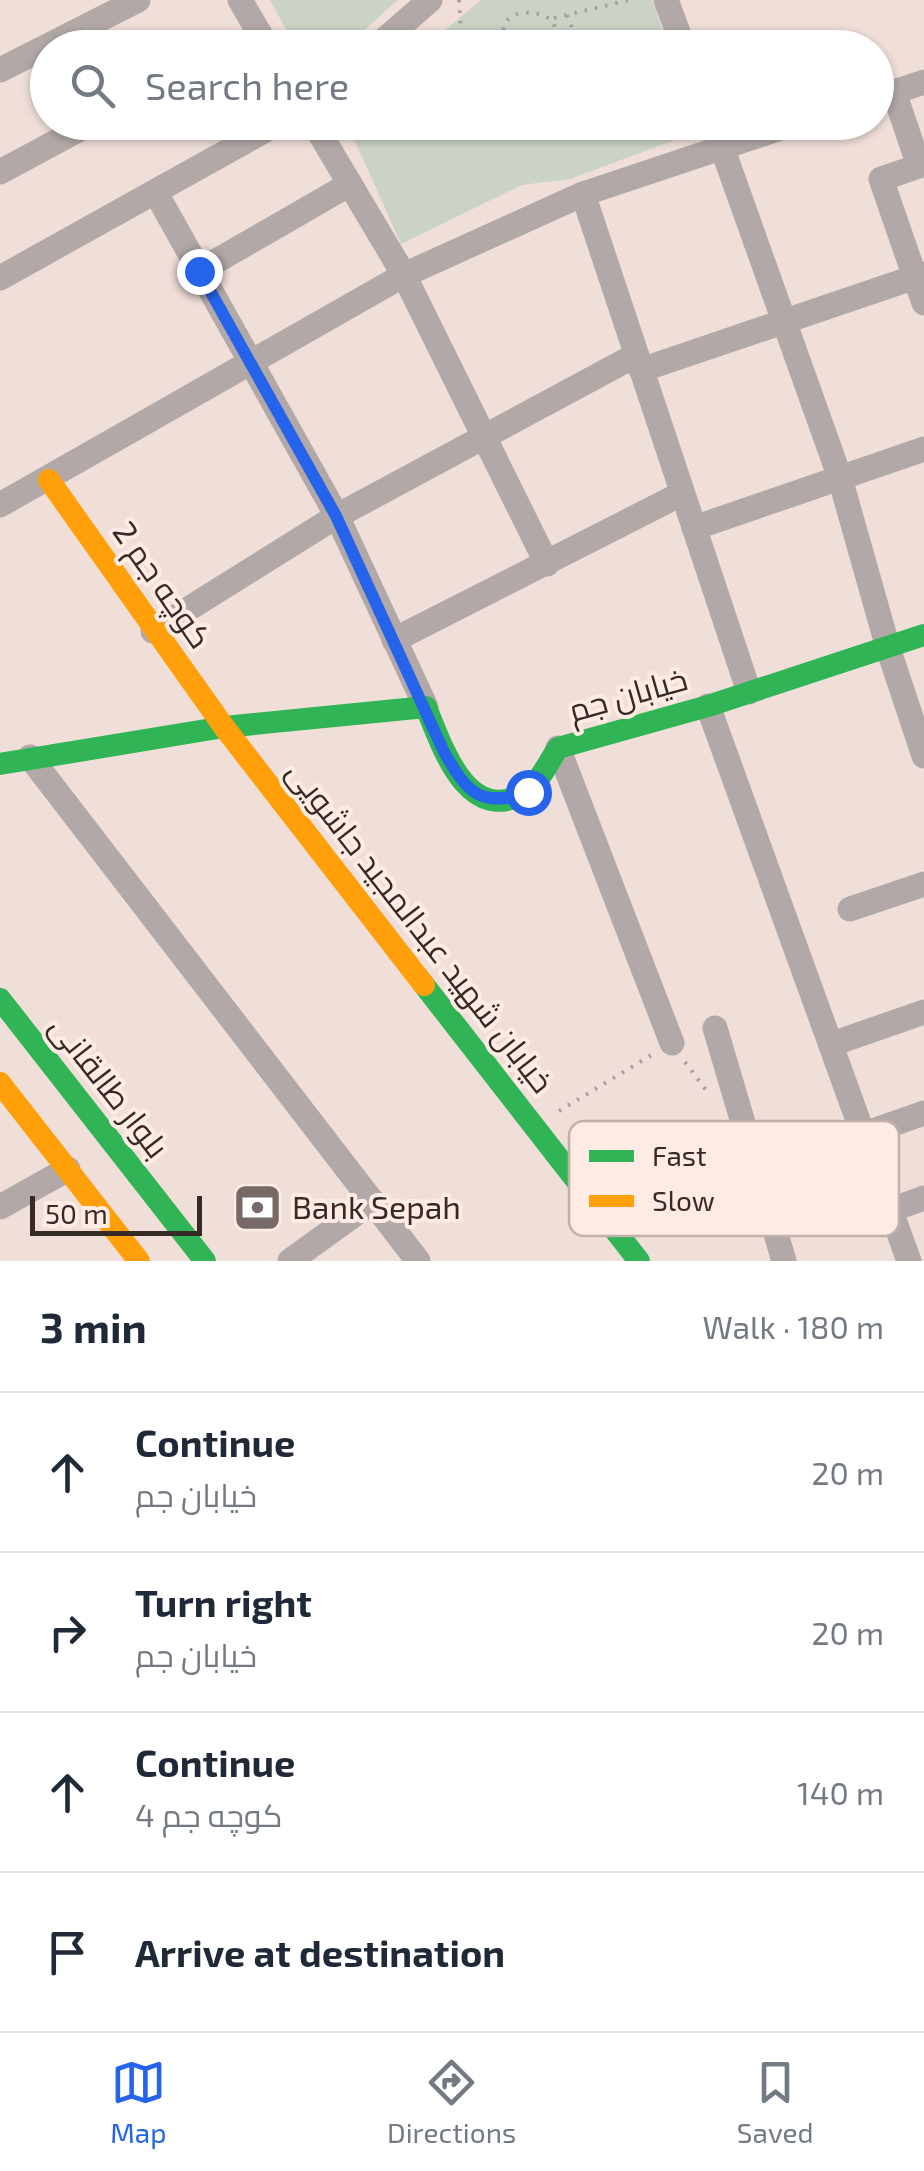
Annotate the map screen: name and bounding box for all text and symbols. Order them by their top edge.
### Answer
search box [30,30,894,140]
icon: search [65,58,120,113]
text: Search here [145,62,349,108]
route end [177,249,223,295]
street label: کوچه جم 2 [102,513,221,657]
street label: خیابان جم [564,658,693,733]
street label: خیابان شهید عبدالمجید جاشویی [279,752,563,1101]
route start [506,770,552,816]
street label: بلوار طالقانی [42,1007,178,1166]
legend [569,1121,899,1236]
text: Fast [652,1138,707,1172]
bank icon: Bank Sepah [231,1182,283,1234]
text: Slow [652,1183,715,1217]
place label: Bank Sepah [292,1187,461,1225]
scale bar [30,1191,202,1236]
text: 50 m [45,1196,108,1230]
text: 3 min [40,1301,147,1351]
text: Walk · 180 m [703,1307,884,1345]
text: Continue [135,1419,295,1465]
icon: ahead [40,1445,95,1500]
text: 20 m [812,1453,884,1491]
text: خیابان جم [135,1475,257,1513]
text: Turn right [135,1579,312,1625]
icon: right [40,1605,95,1660]
text: 20 m [812,1613,884,1651]
text: خیابان جم [135,1635,257,1673]
text: Continue [135,1739,295,1785]
icon: ahead [40,1765,95,1820]
text: 140 m [797,1773,884,1811]
text: کوچه جم 4 [135,1795,283,1833]
icon: arrive [40,1925,95,1980]
text: Arrive at destination [135,1929,505,1975]
tab: Map [110,2055,166,2149]
tab: Directions [387,2055,516,2149]
tab: Saved [737,2055,814,2149]

